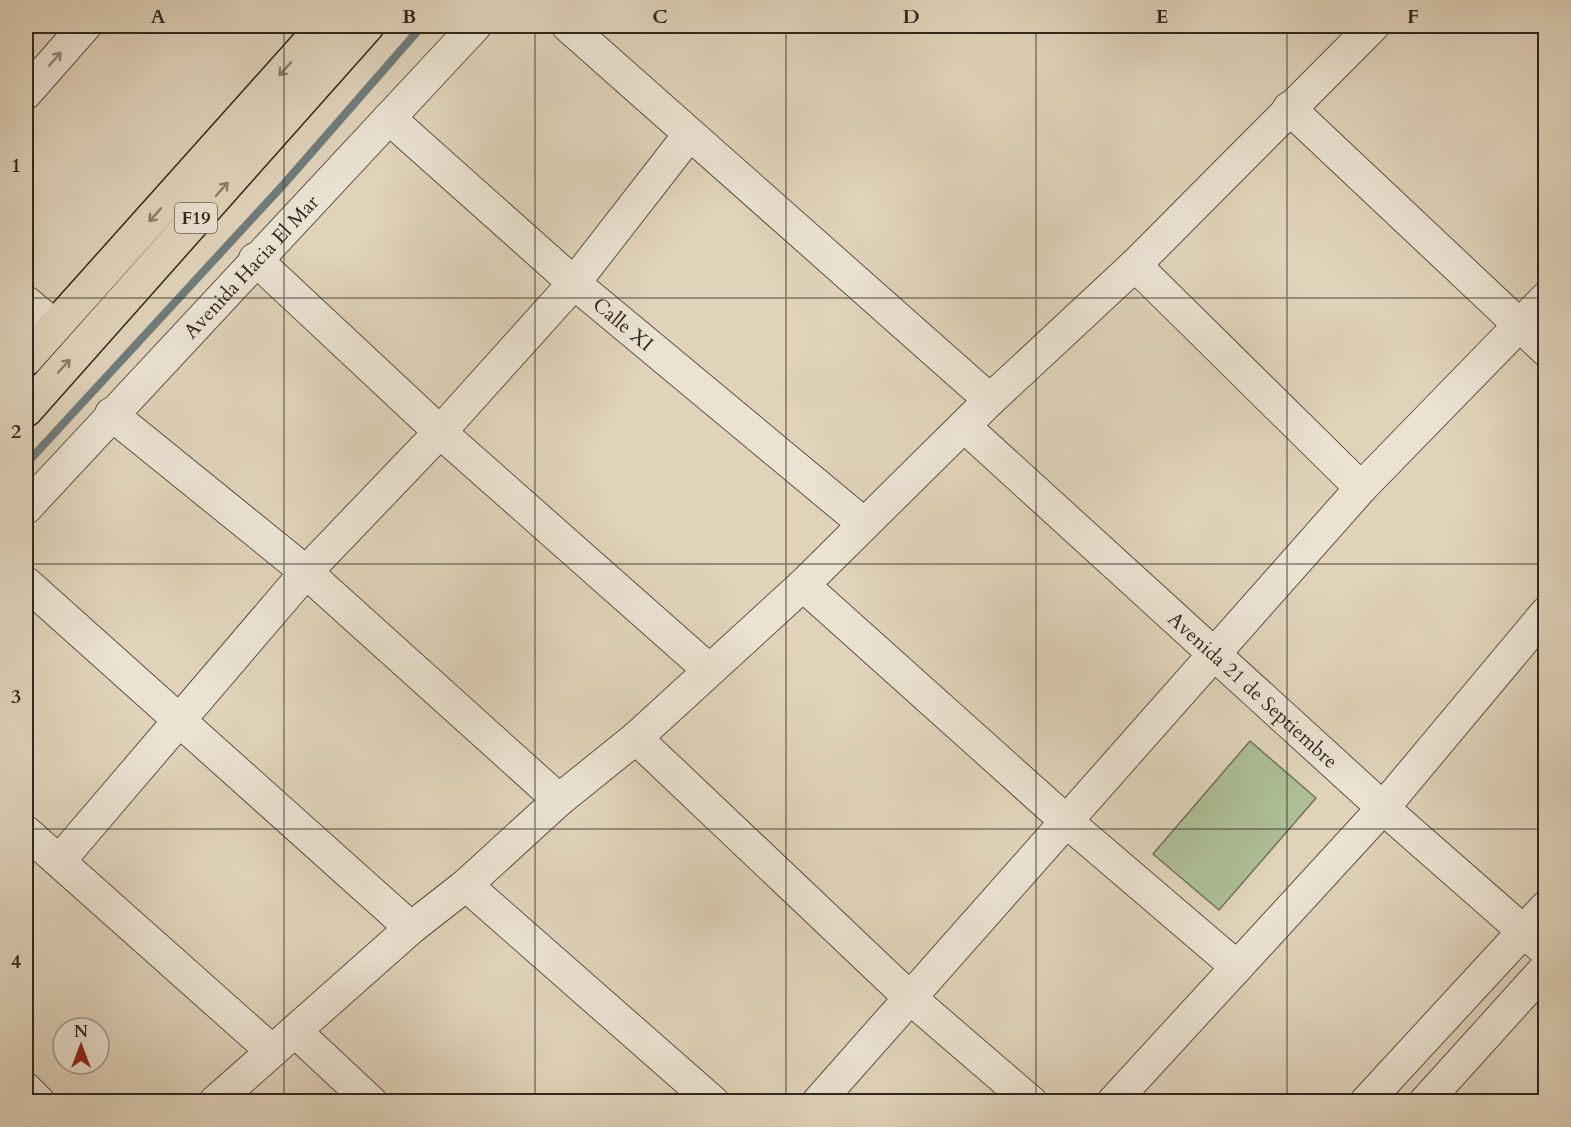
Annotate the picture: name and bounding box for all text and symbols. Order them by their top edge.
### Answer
text: A [150,3,166,30]
text: B [402,3,416,30]
text: C [652,3,668,30]
text: D [902,3,920,30]
text: E [1156,3,1168,30]
text: F [1407,3,1419,30]
one-way arrow [48,52,62,67]
one-way arrow [278,61,292,76]
text: 1 [11,152,21,179]
one-way arrow [215,182,229,197]
street label: Avenida Hacia El Mar [177,188,325,344]
road number: F19 [175,203,217,233]
one-way arrow [148,207,162,222]
street label: Calle XI [587,291,659,357]
one-way arrow [57,359,71,374]
text: 2 [11,418,21,445]
street label: Avenida 21 de Septiembre [1162,605,1344,774]
text: 3 [11,683,21,710]
text: 4 [11,948,21,975]
north arrow [51,1016,111,1076]
text: N [74,1021,88,1043]

